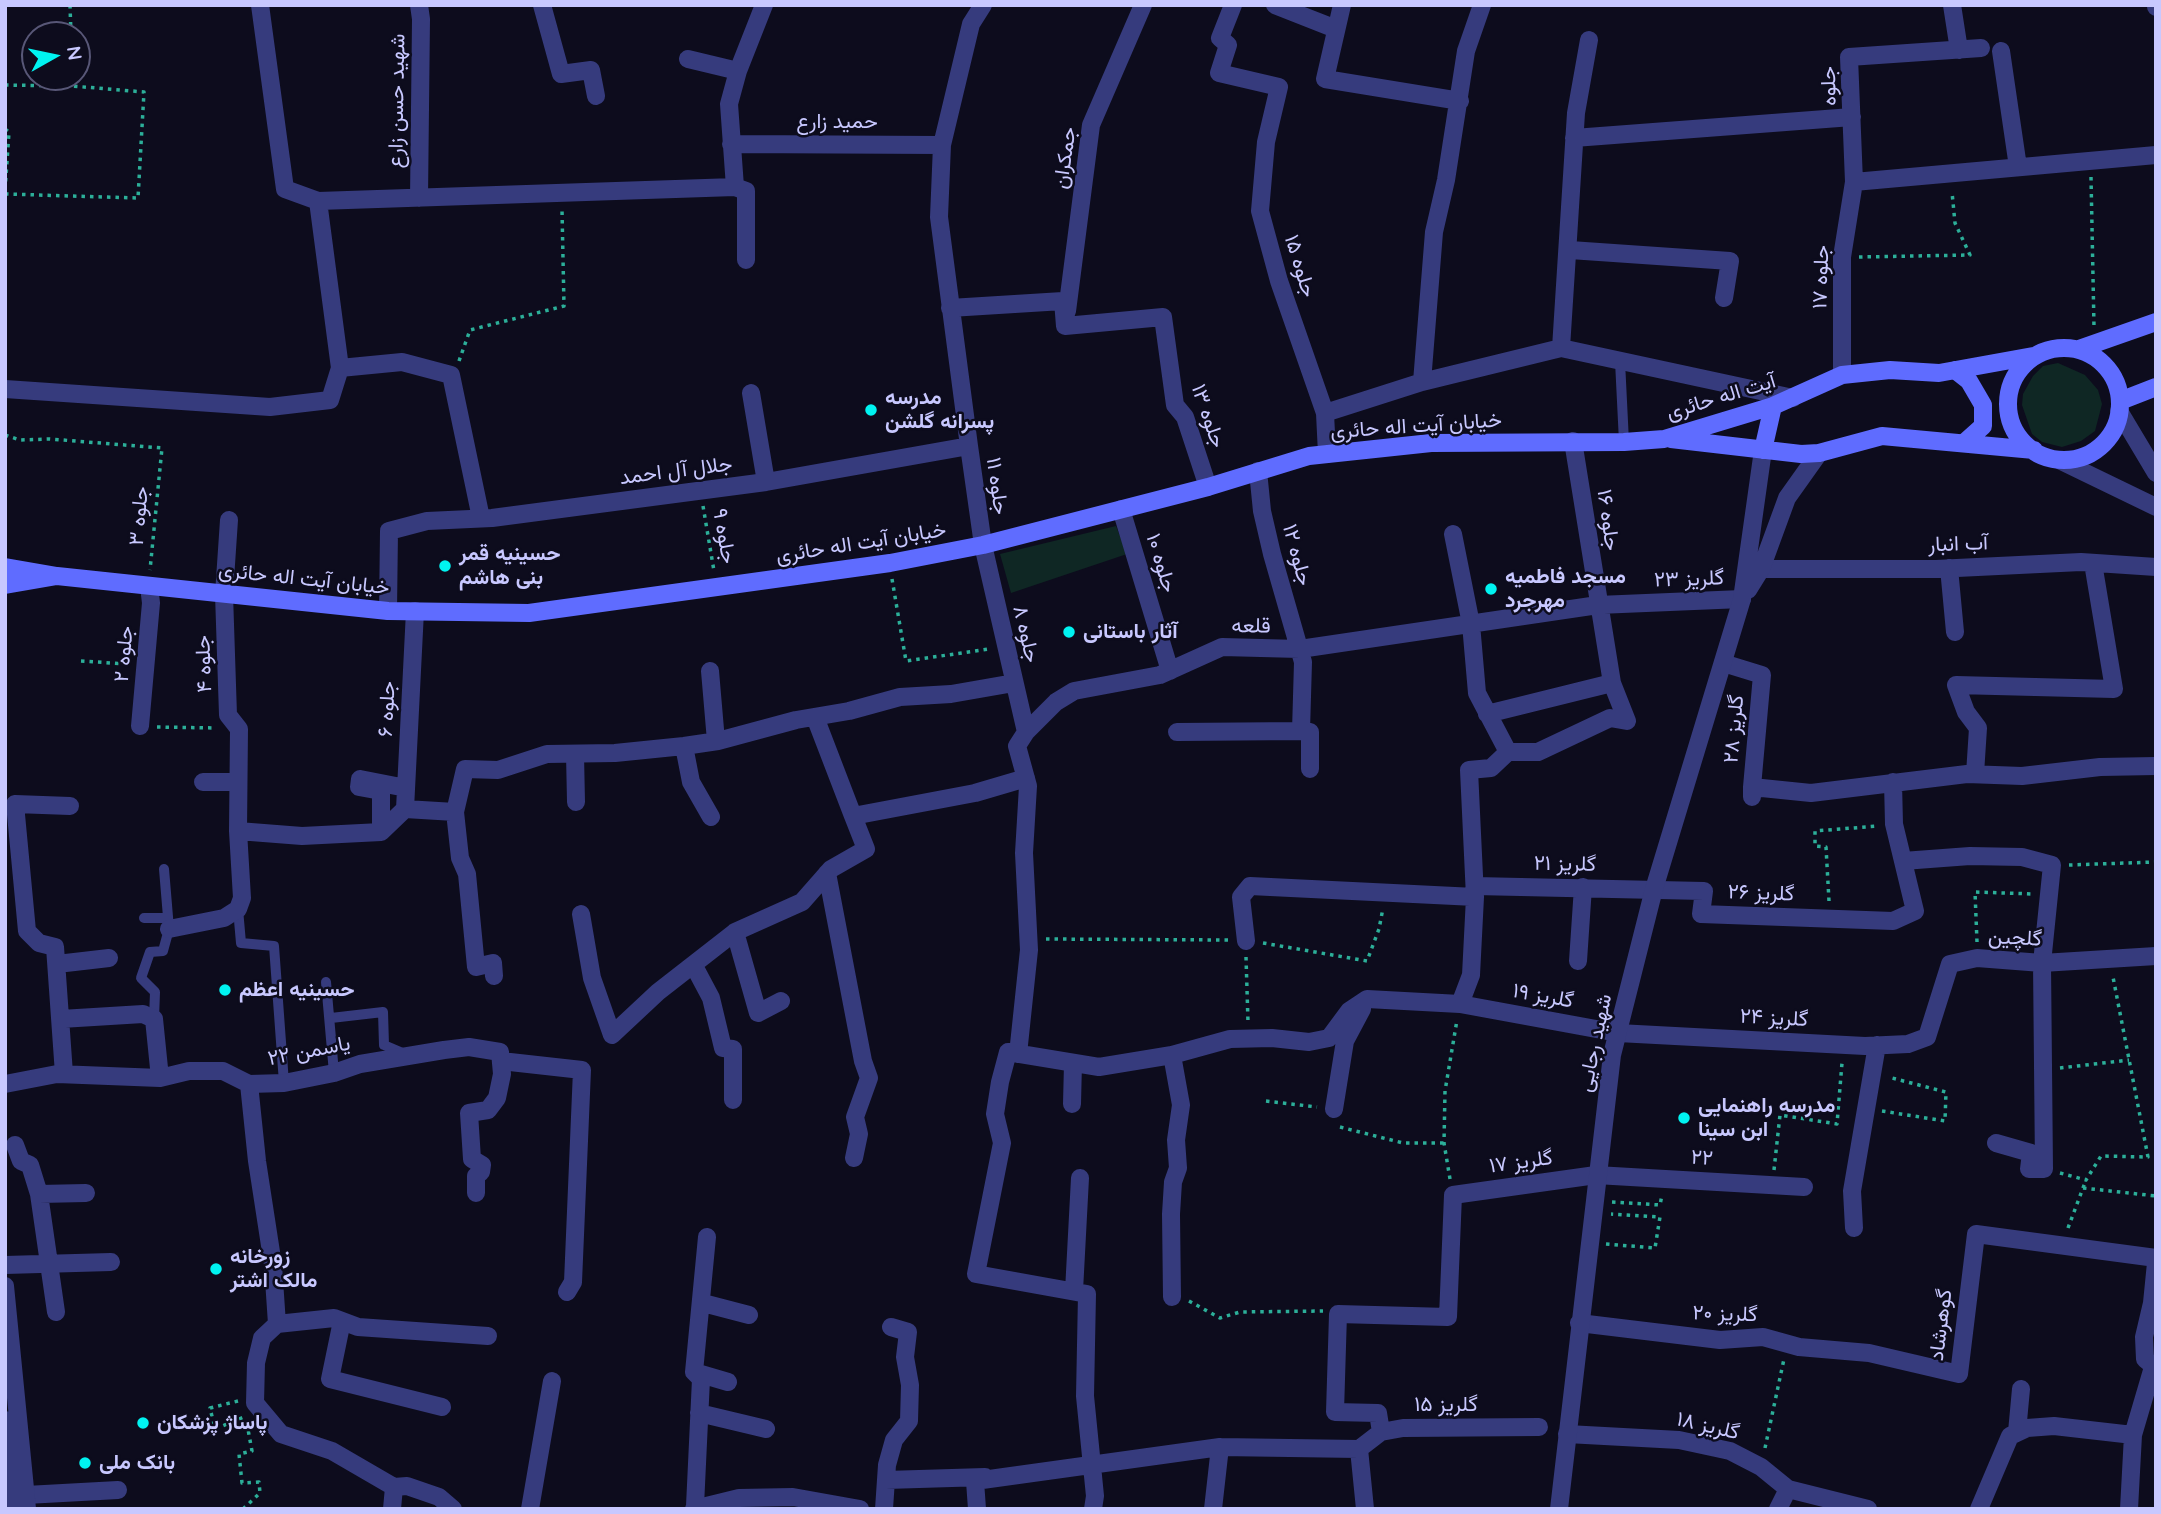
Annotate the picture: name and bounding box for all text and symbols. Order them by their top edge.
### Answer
north arrow [21,21,91,91]
street label: شهید حسن زارع [383,33,411,169]
text: N [62,44,88,62]
street label: جلوه [1816,66,1842,106]
street label: حمید زارع [796,109,878,135]
street label: جمکران [1048,125,1082,191]
street label: جلوه ۱۵ [1279,232,1321,300]
street label: جلوه ۱۷ [1807,245,1835,309]
street label: آیت اله حائری [1663,368,1779,426]
street label: جلوه ۱۳ [1185,381,1231,451]
place label: مدرسه پسرانه گلشن [885,385,994,435]
marker: مدرسه پسرانه گلشن [863,402,879,418]
street label: خیابان آیت اله حائری [1329,407,1503,445]
street label: جلال آل احمد [618,452,734,490]
street label: جلوه ۱۱ [981,456,1013,516]
street label: جلوه ۳ [124,485,154,547]
street label: جلوه ۱۶ [1591,488,1625,552]
street label: جلوه ۹ [707,506,741,566]
street label: خیابان آیت اله حائری [774,517,948,569]
street label: جلوه ۱۲ [1277,521,1317,589]
street label: جلوه ۱۰ [1140,530,1182,596]
street label: آب انبار [1928,530,1988,558]
place label: حسینیه قمر بنی هاشم [459,541,561,591]
street label: خیابان آیت اله حائری [217,557,391,601]
marker: حسینیه قمر بنی هاشم [437,558,453,574]
place label: مسجد فاطمیه مهرجرد [1505,564,1626,614]
street label: گلریز ۲۳ [1654,565,1724,593]
marker: مسجد فاطمیه مهرجرد [1483,581,1499,597]
street label: جلوه ۸ [1007,603,1045,665]
street label: قلعه [1231,613,1271,639]
place label: آثار باستانی [1083,619,1178,645]
marker: آثار باستانی [1061,624,1077,640]
street label: جلوه ۲ [109,625,139,683]
street label: جلوه ۴ [190,635,218,693]
street label: جلوه ۶ [373,680,401,738]
street label: گلریز ۲۸ [1718,694,1750,764]
street label: گلریز ۲۱ [1534,851,1596,877]
street label: گلریز ۲۶ [1727,879,1795,907]
street label: گلچین [1987,924,2043,952]
place label: حسینیه اعظم [239,977,355,1003]
street label: گلریز ۱۹ [1511,978,1575,1014]
marker: حسینیه اعظم [217,982,233,998]
street label: شهید رجایی [1572,992,1618,1094]
street label: گلریز ۲۴ [1739,1004,1809,1032]
street label: یاسمن ۲۲ [266,1031,352,1071]
place label: مدرسه راهنمایی ابن سینا [1698,1093,1835,1143]
marker: مدرسه راهنمایی ابن سینا [1676,1110,1692,1126]
street label: گلریز ۱۷ [1488,1145,1554,1179]
street label: ۲۲ [1690,1145,1714,1171]
place label: زورخانه مالک اشتر [230,1244,317,1294]
marker: زورخانه مالک اشتر [208,1261,224,1277]
street label: گوهرشاد [1924,1288,1958,1362]
street label: گلریز ۲۰ [1692,1300,1758,1328]
street label: گلریز ۱۵ [1414,1392,1478,1418]
street label: گلریز ۱۸ [1674,1407,1742,1445]
place label: پاساژ پزشکان [157,1410,268,1436]
marker: پاساژ پزشکان [135,1415,151,1431]
place label: بانک ملی [99,1450,175,1476]
marker: بانک ملی [77,1455,93,1471]

